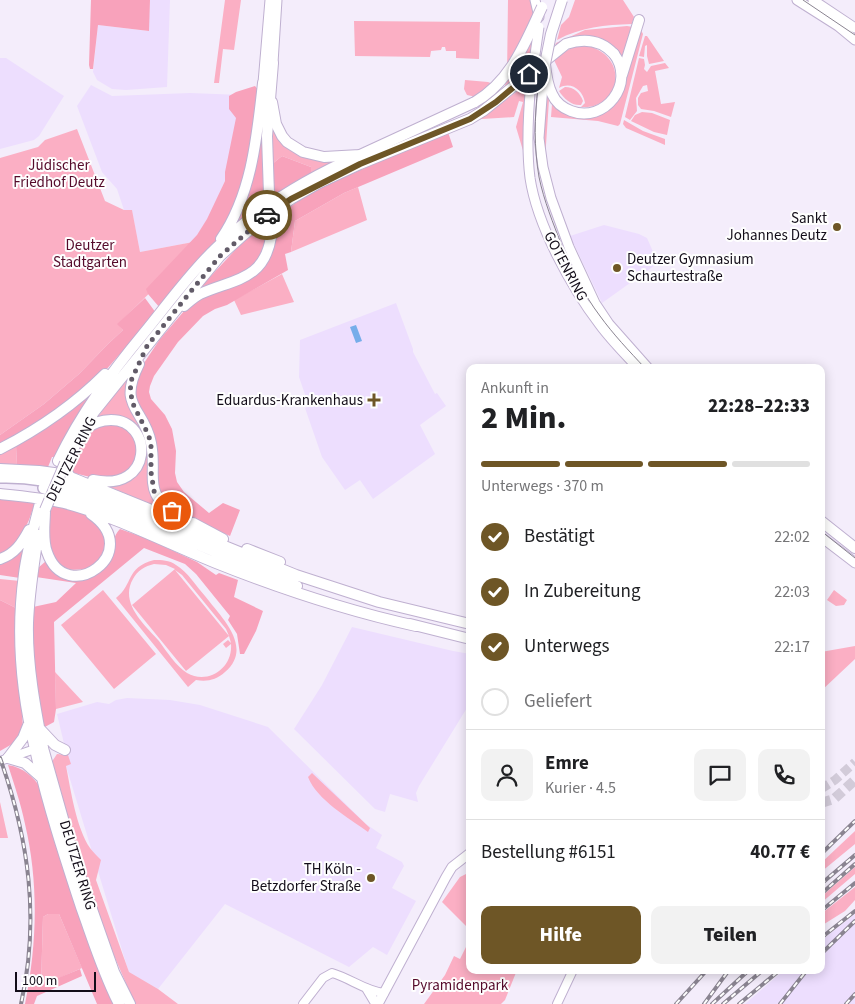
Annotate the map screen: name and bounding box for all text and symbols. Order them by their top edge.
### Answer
pin [508,53,550,95]
icon: home [515,60,543,88]
park label: Jüdischer Friedhof Deutz [13,155,105,193]
courier [242,190,292,240]
icon: car [253,201,281,229]
place label: Sankt Johannes Deutz [727,208,827,246]
marker: Sankt Johannes Deutz [831,221,843,233]
street label: GOTENRING [538,228,593,305]
park label: Deutzer Stadtgarten [53,235,127,273]
place label: Deutzer Gymnasium Schaurtestraße [627,249,754,287]
marker: Deutzer Gymnasium Schaurtestraße [611,262,623,274]
text: Ankunft in [481,377,549,399]
place label: Eduardus-Krankenhaus [216,390,363,411]
marker: Eduardus-Krankenhaus [367,393,381,407]
text: 22:28–22:33 [708,393,810,420]
text: 2 Min. [481,395,567,441]
street label: DEUTZER RING [41,413,102,505]
text: Unterwegs · 370 m [481,475,604,497]
pin [151,490,193,532]
icon: bag [158,497,186,525]
icon: check [481,523,509,551]
text: Bestätigt [524,523,595,550]
text: 22:02 [774,526,810,548]
icon: check [481,578,509,606]
text: In Zubereitung [524,578,641,605]
text: 22:03 [774,581,810,603]
icon: check [481,633,509,661]
text: Unterwegs [524,633,610,660]
text: 22:17 [774,636,810,658]
text: Geliefert [524,688,592,715]
button: person [481,749,533,801]
button: chat [694,749,746,801]
button: phone [758,749,810,801]
text: Emre [545,750,589,777]
text: Kurier · 4.5 [545,777,616,799]
street label: DEUTZER RING [54,818,101,913]
text: Bestellung #6151 [481,839,616,866]
text: 40.77 € [750,839,810,866]
place label: TH Köln - Betzdorfer Straße [251,859,361,897]
marker: TH Köln - Betzdorfer Straße [365,872,377,884]
button: Hilfe [481,906,641,964]
button: Teilen [651,906,810,964]
scale bar [15,969,96,992]
text: 100 m [22,971,57,991]
park label: Pyramidenpark [412,975,509,996]

